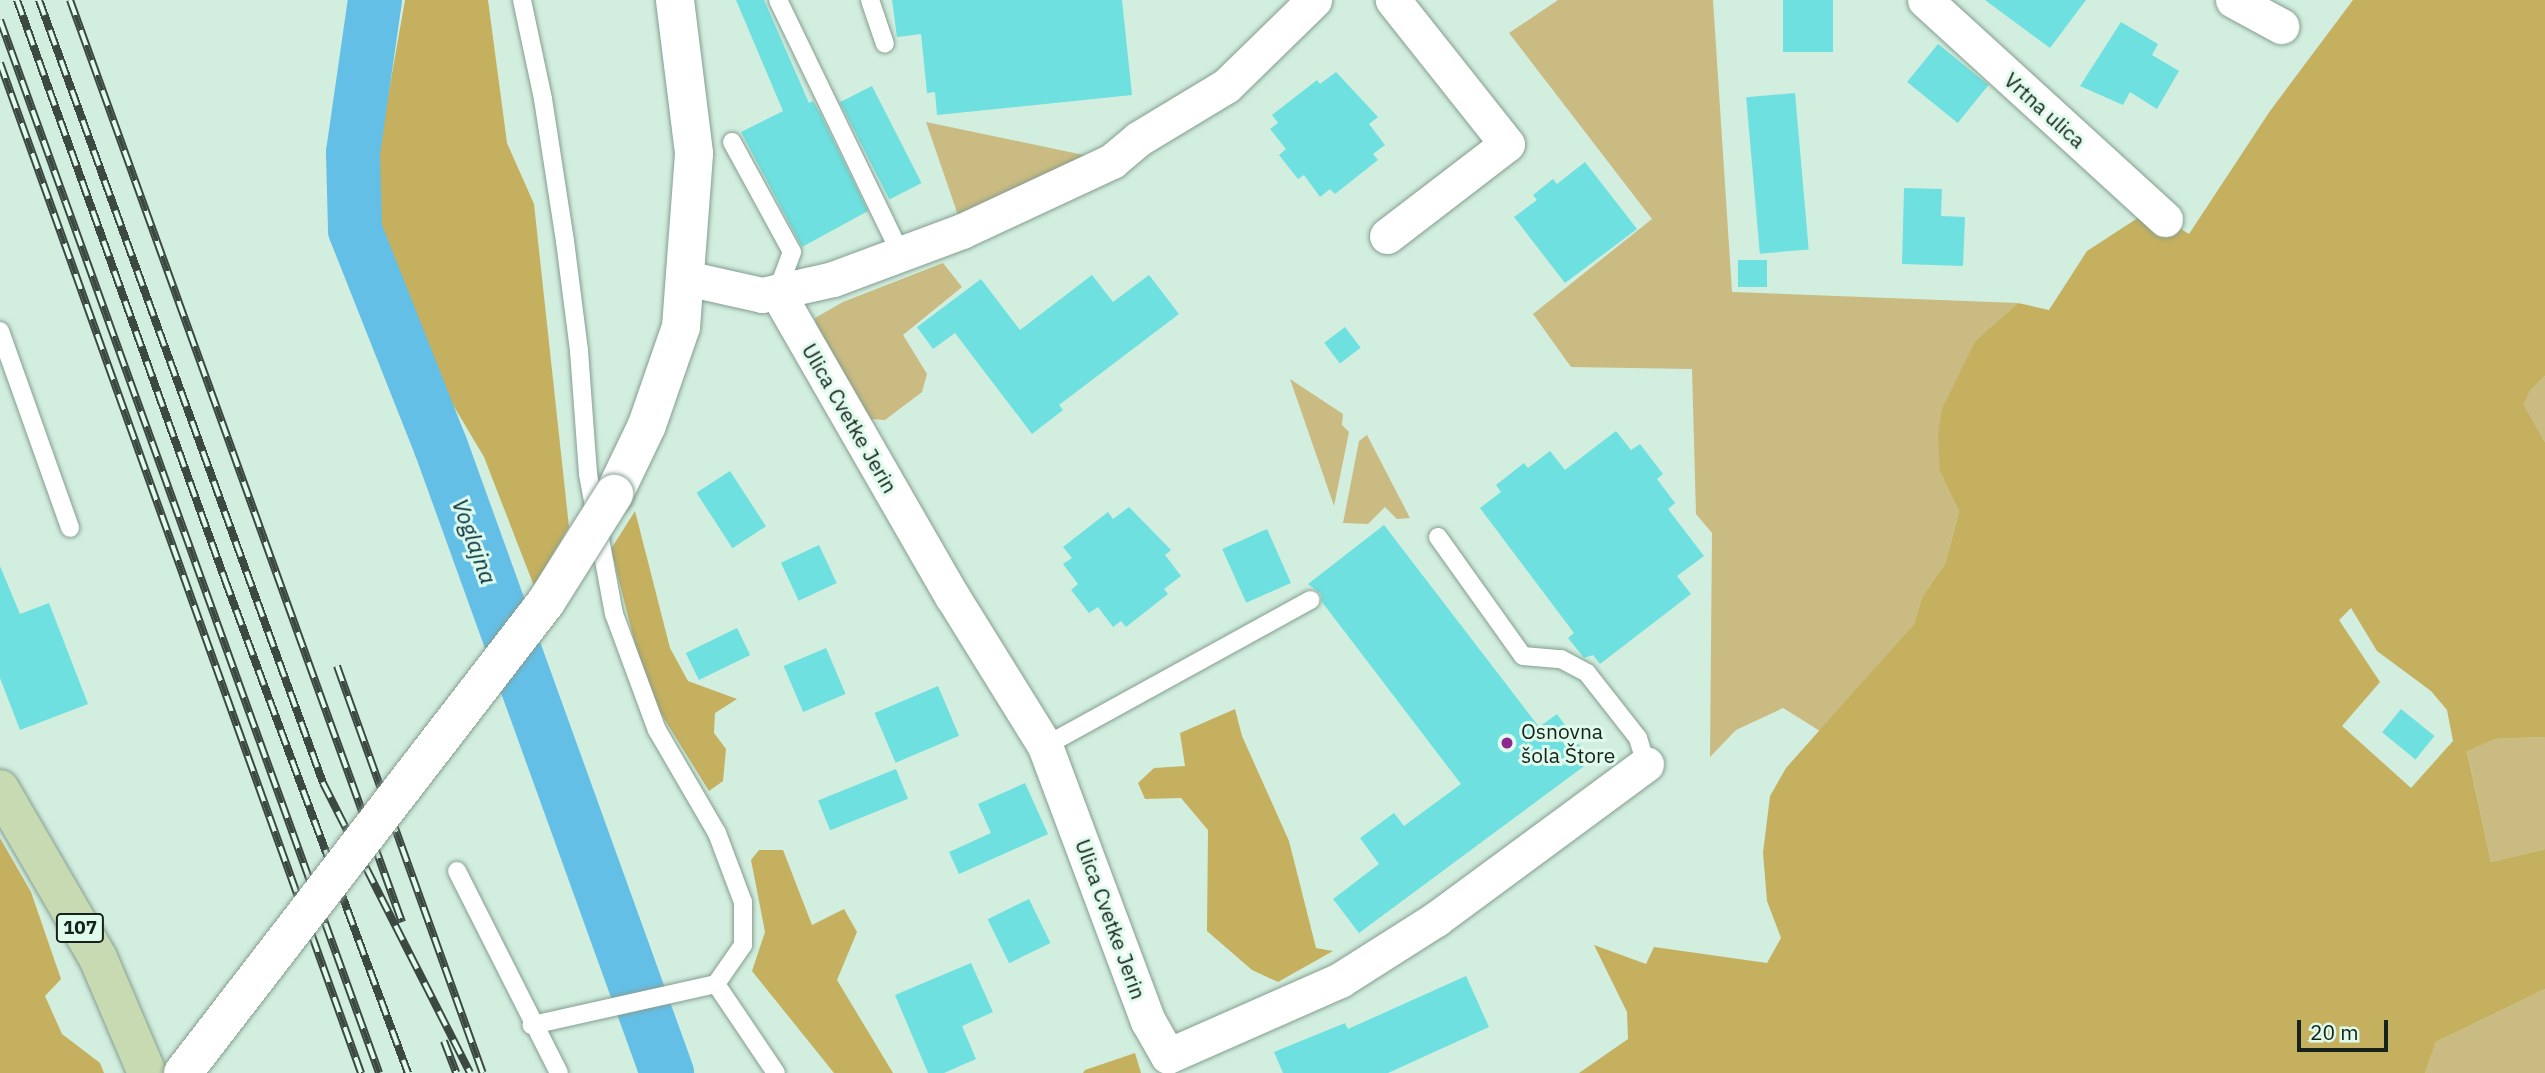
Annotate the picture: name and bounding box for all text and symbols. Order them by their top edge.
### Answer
street label: Vrtna ulica [1999,67,2091,153]
street label: Ulica Cvetke Jerin [797,339,903,497]
water label: Voglajna [447,494,503,588]
place label: Osnovna šola Štore [1521,718,1615,768]
marker: Osnovna šola Štore [1499,735,1515,751]
street label: Ulica Cvetke Jerin [1070,836,1152,1002]
road number: 107 [56,912,104,944]
scale bar [2300,1006,2391,1050]
text: 20 m [2310,1018,2359,1046]

